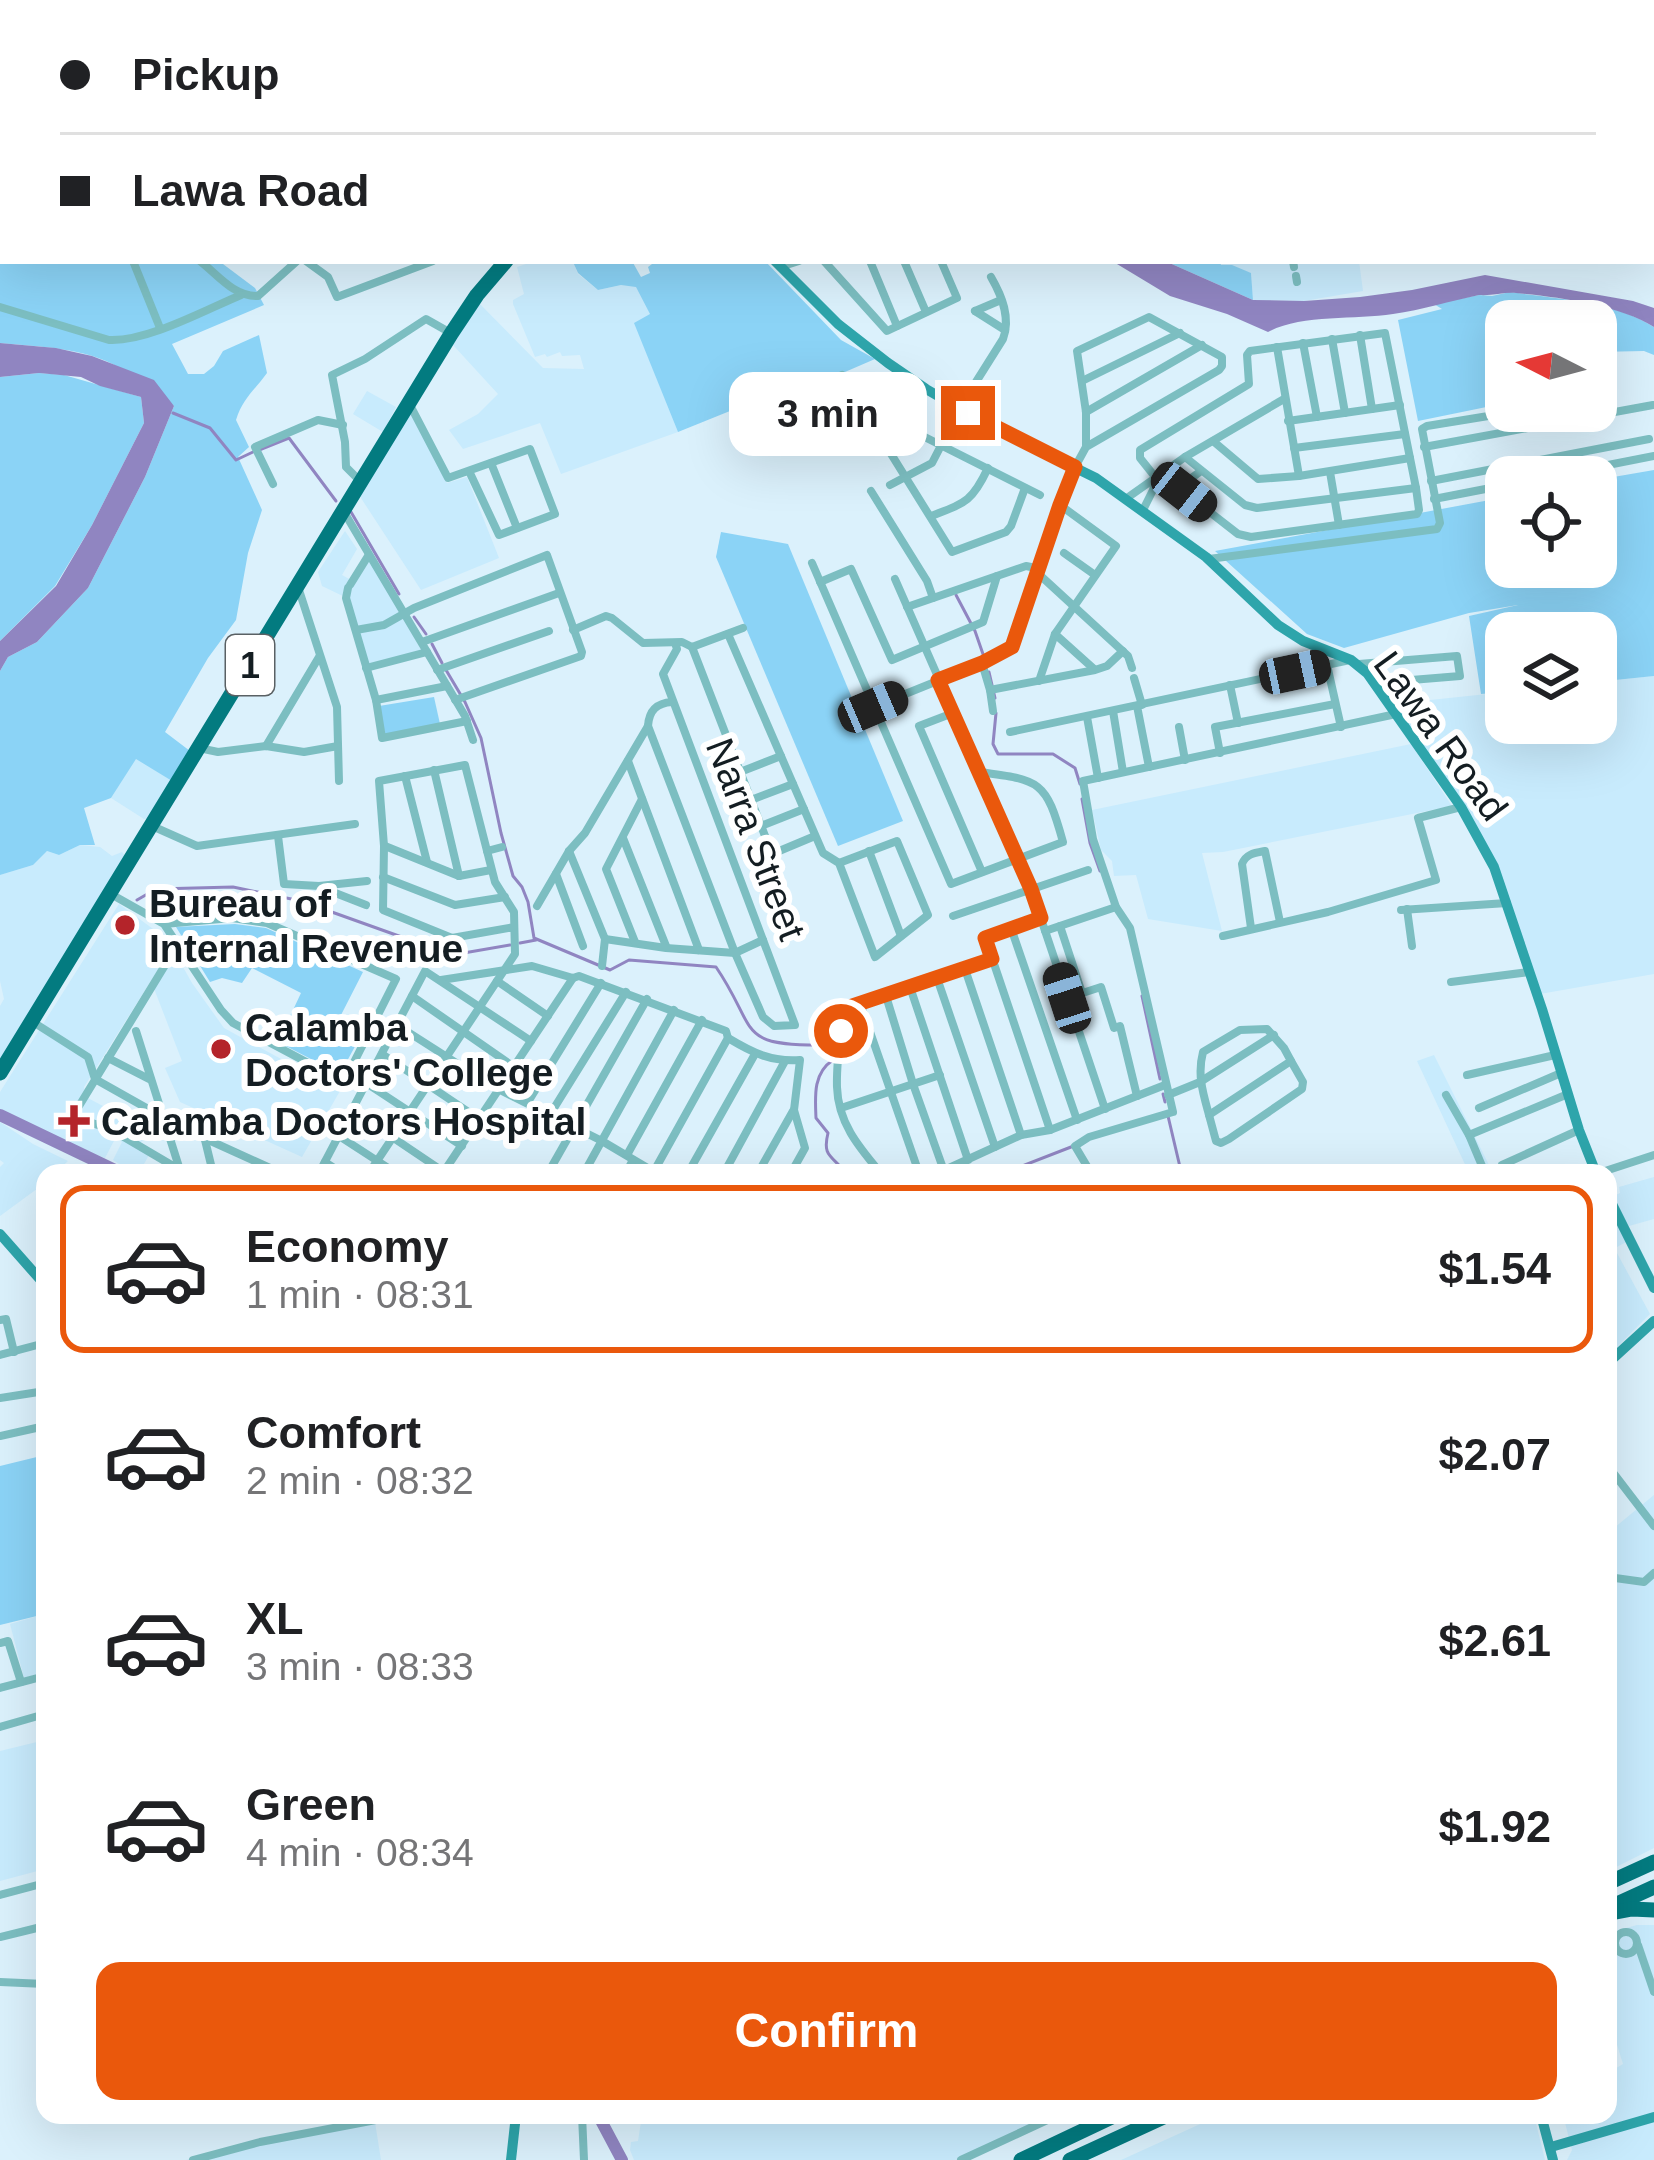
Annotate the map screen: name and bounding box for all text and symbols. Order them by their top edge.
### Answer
text: Pickup [132,49,280,100]
text: Lawa Road [132,165,370,216]
north arrow [1485,300,1617,432]
map controls [1485,300,1617,744]
callout: 3 min [728,371,926,455]
route end [941,386,995,440]
text: 3 min [777,392,879,435]
car [1145,456,1223,528]
button: locate [1485,456,1617,588]
button: layers [1485,612,1617,744]
road number: 1 [226,635,274,695]
street label: Lawa Road [1366,644,1516,828]
car [1256,647,1334,697]
car [833,676,913,738]
street label: Narra Street [698,732,814,946]
place label: Bureau of Internal Revenue [149,882,463,970]
marker: Bureau of Internal Revenue [112,912,138,938]
car [1039,958,1095,1038]
route start [814,1004,868,1058]
place label: Calamba Doctors' College [245,1006,553,1094]
marker: Calamba Doctors' College [208,1036,234,1062]
place label: Calamba Doctors Hospital [101,1100,586,1143]
marker: Calamba Doctors Hospital [58,1105,90,1137]
icon: car [102,1215,210,1323]
text: Economy [246,1221,449,1272]
text: $1.54 [1438,1243,1551,1294]
text: 1 min · 08:31 [246,1273,474,1316]
icon: car [102,1401,210,1509]
text: Comfort [246,1407,421,1458]
text: $2.07 [1438,1429,1551,1480]
text: 2 min · 08:32 [246,1459,474,1502]
icon: car [102,1587,210,1695]
text: XL [246,1593,304,1644]
text: $2.61 [1438,1615,1551,1666]
text: 3 min · 08:33 [246,1645,474,1688]
icon: car [102,1773,210,1881]
text: Green [246,1779,376,1830]
text: $1.92 [1438,1801,1551,1852]
text: 4 min · 08:34 [246,1831,474,1874]
button: Confirm [96,1962,1557,2100]

